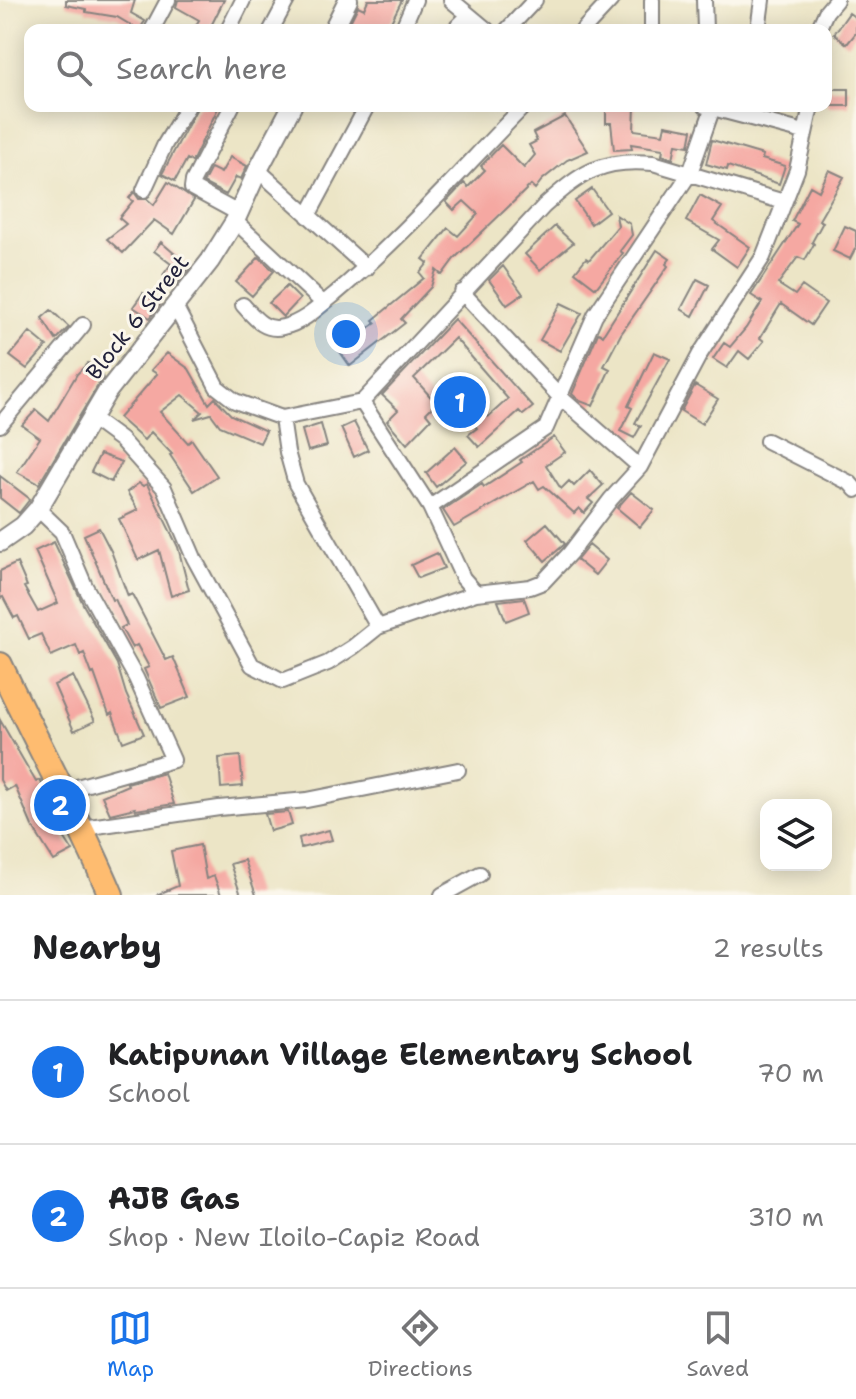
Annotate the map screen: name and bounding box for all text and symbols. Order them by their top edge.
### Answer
search box [24,24,832,112]
icon: search [52,46,96,90]
text: Search here [116,48,287,89]
street label: Block 6 Street [79,249,195,386]
your location [326,314,366,354]
pin: 1 [434,372,486,432]
pin: 2 [34,775,86,835]
map controls [760,799,832,871]
button: layers [760,799,832,871]
text: Nearby [32,924,162,970]
text: 2 results [712,930,824,965]
text: Katipunan Village Elementary School [108,1034,692,1075]
text: 1 [52,1055,64,1090]
text: 70 m [757,1055,824,1090]
text: School [108,1075,190,1110]
text: AJB Gas [108,1178,240,1219]
text: 2 [49,1199,67,1234]
text: 310 m [748,1199,824,1234]
text: Shop · New Iloilo-Capiz Road [108,1219,480,1254]
tab: Map [107,1306,154,1383]
tab: Directions [368,1306,473,1383]
tab: Saved [687,1306,749,1383]

